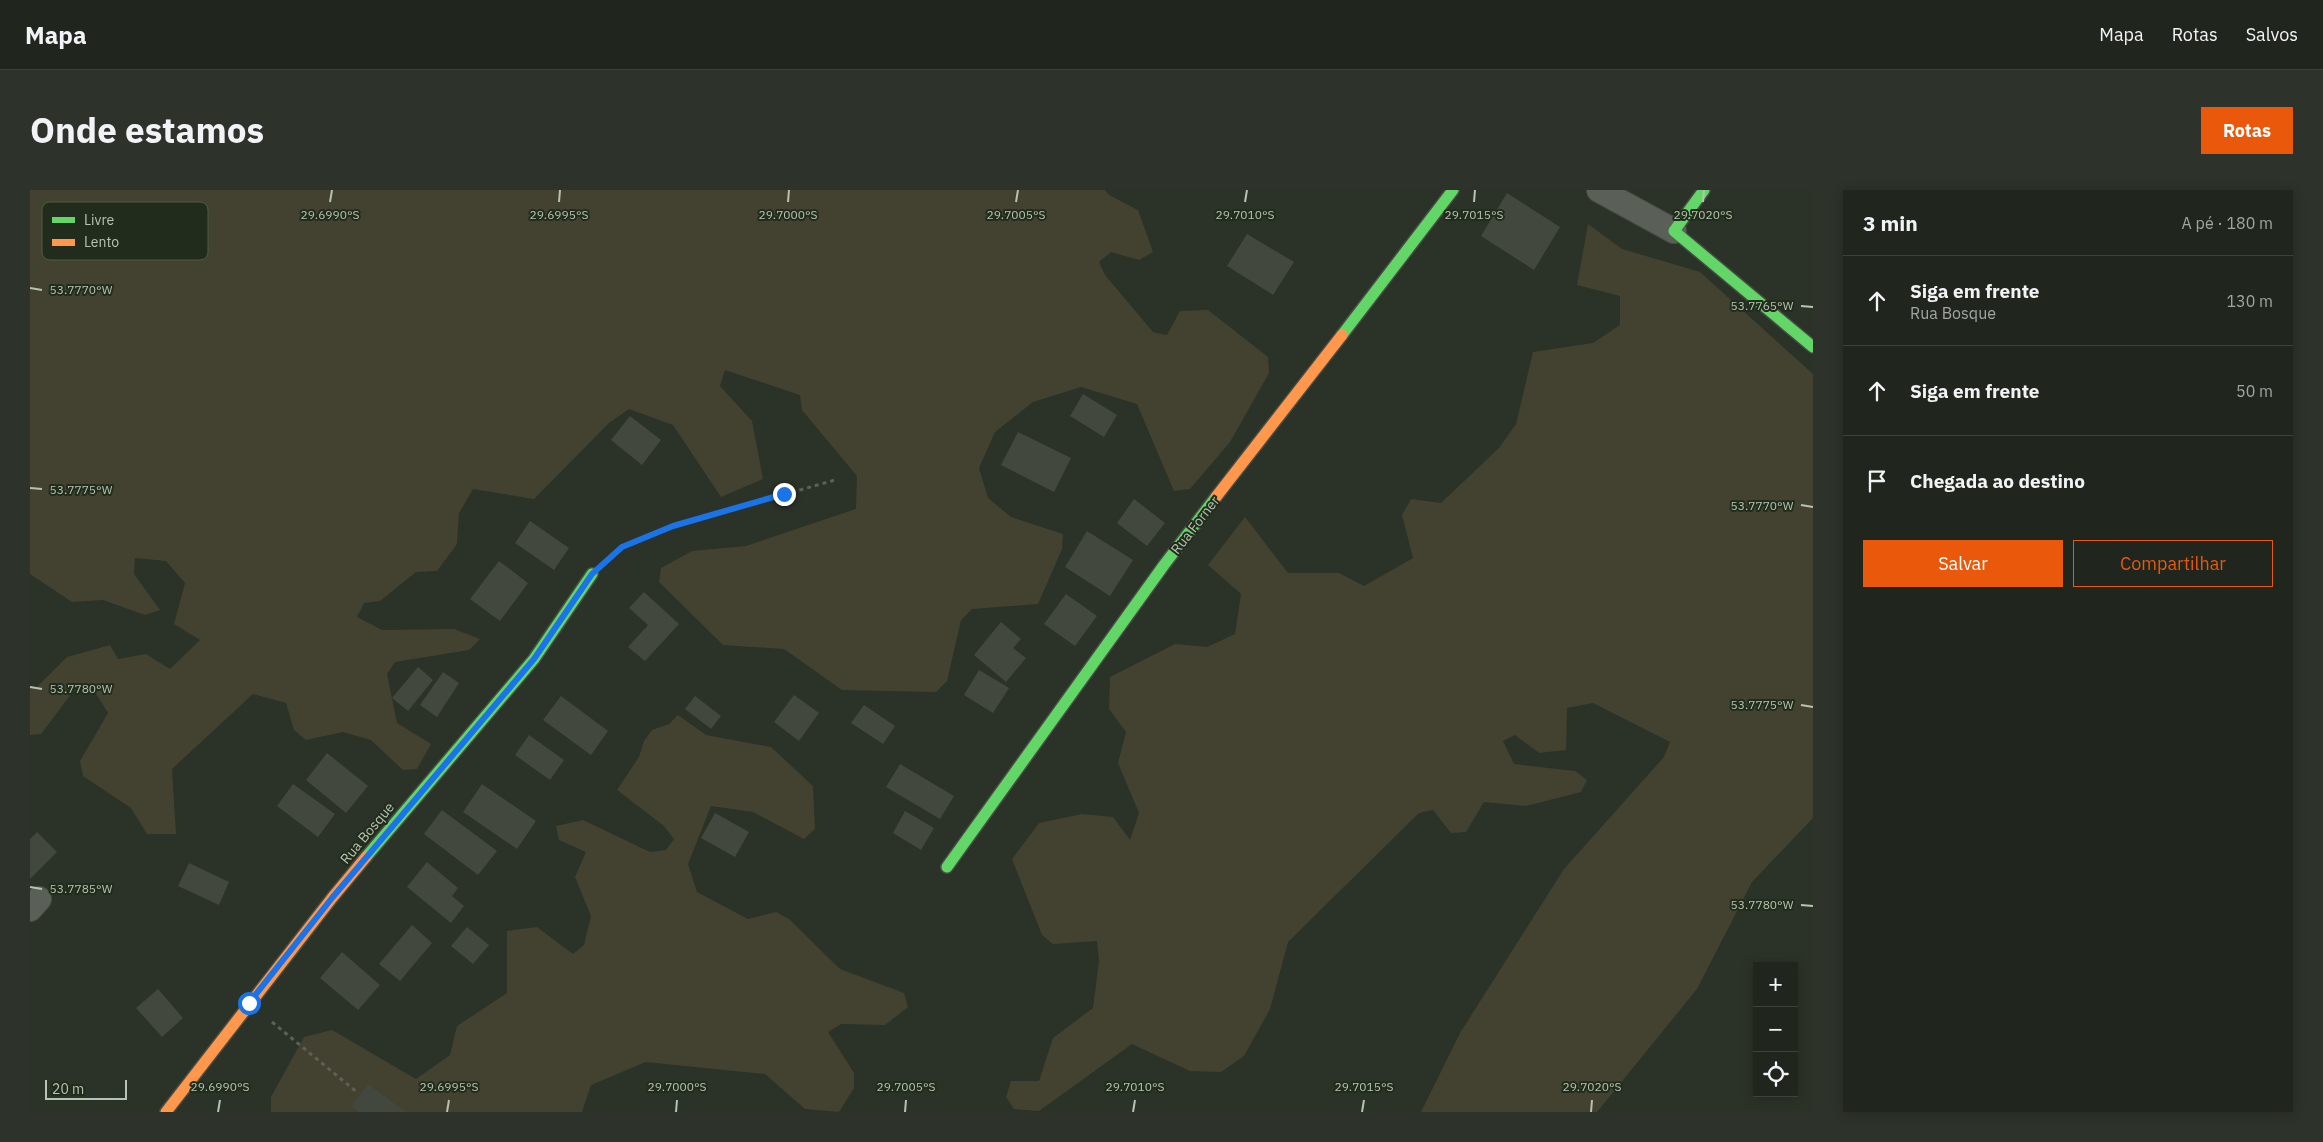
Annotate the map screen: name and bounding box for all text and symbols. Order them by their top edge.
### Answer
text: Mapa [25,19,87,51]
text: Mapa [2099,23,2144,46]
text: Rotas [2172,23,2218,46]
text: Salvos [2246,23,2298,46]
text: Onde estamos [30,107,264,153]
button: Rotas [2201,107,2293,154]
legend [42,202,208,260]
text: 29.6990°S [300,207,360,222]
text: 29.6995°S [529,207,589,222]
text: 29.7000°S [758,207,818,222]
text: 29.7005°S [986,207,1046,222]
text: 29.7010°S [1215,207,1275,222]
text: 29.7015°S [1444,207,1504,222]
text: 29.7020°S [1673,207,1733,222]
text: 3 min [1863,209,1918,237]
text: Livre [84,211,114,229]
text: A pé · 180 m [2182,213,2273,233]
text: Lento [84,233,119,251]
text: Siga em frente [1910,279,2040,303]
text: 53.7770°W [50,282,113,297]
icon: ahead [1863,287,1891,315]
text: 130 m [2226,291,2273,311]
text: 53.7765°W [1731,298,1794,313]
text: Rua Bosque [1910,303,1996,323]
icon: ahead [1863,377,1891,405]
text: Siga em frente [1910,379,2040,403]
text: 50 m [2236,381,2273,401]
icon: arrive [1863,467,1891,495]
text: Chegada ao destino [1910,469,2085,493]
text: 53.7775°W [50,482,113,497]
route end [773,483,796,506]
street label: Rua Forner [1167,492,1223,558]
text: 53.7770°W [1731,498,1794,513]
button: Salvar [1863,540,2063,587]
button: Compartilhar [2073,540,2273,587]
text: 53.7780°W [50,681,113,696]
text: 53.7775°W [1731,697,1794,712]
street label: Rua Bosque [336,798,398,868]
text: 53.7785°W [50,881,113,896]
text: 53.7780°W [1731,897,1794,912]
map controls [1753,962,1798,1097]
button: + [1753,962,1798,1007]
route start [238,992,261,1015]
button: − [1753,1007,1798,1052]
button: locate [1753,1052,1798,1097]
scale bar [45,1077,128,1100]
text: 29.6990°S [190,1079,250,1094]
text: 29.6995°S [419,1079,479,1094]
text: 29.7000°S [647,1079,707,1094]
text: 29.7005°S [876,1079,936,1094]
text: 29.7010°S [1105,1079,1165,1094]
text: 29.7015°S [1334,1079,1394,1094]
text: 29.7020°S [1562,1079,1622,1094]
text: 20 m [52,1080,84,1098]

